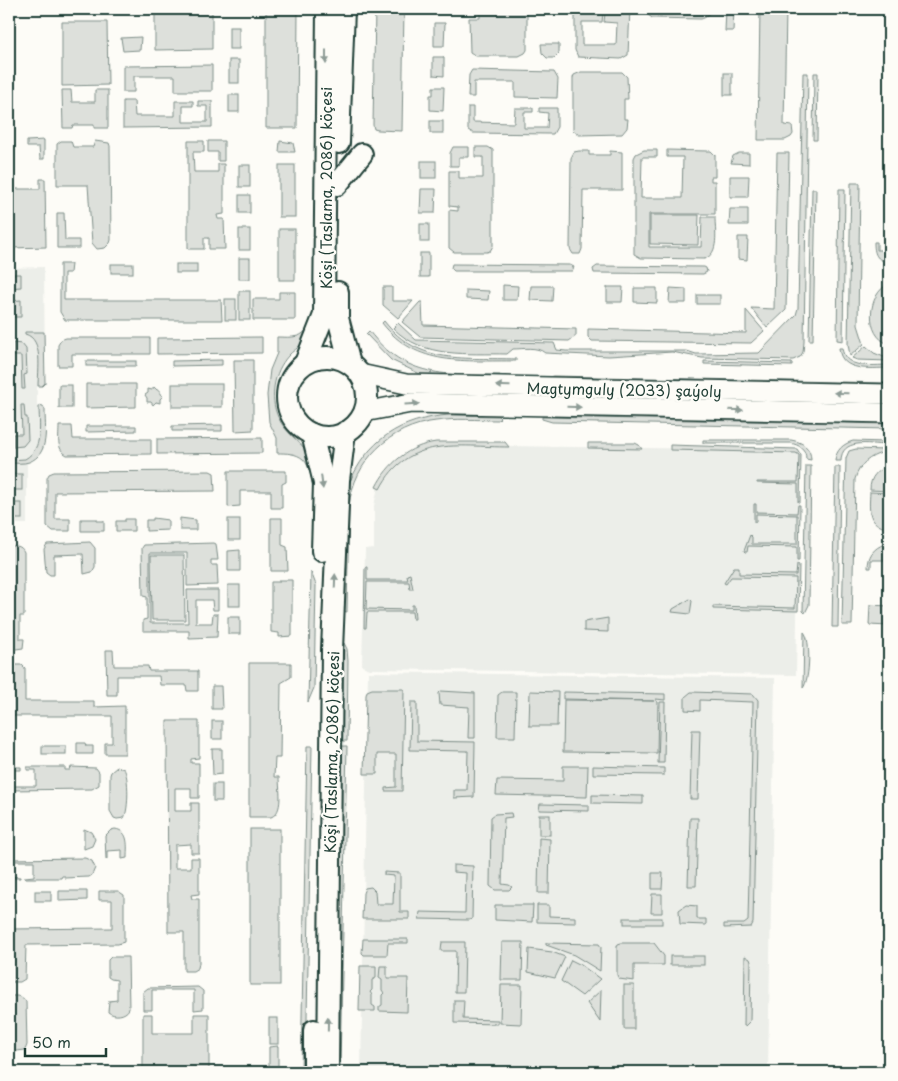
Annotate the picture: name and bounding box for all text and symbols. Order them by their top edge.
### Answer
one-way arrow [322,50,330,66]
street label: Köşi (Taslama, 2086) köçesi [314,87,337,289]
street label: Magtymguly (2033) şaýoly [526,376,722,402]
one-way arrow [495,382,511,390]
one-way arrow [832,389,848,397]
one-way arrow [404,399,420,407]
one-way arrow [566,403,582,411]
one-way arrow [729,406,745,414]
one-way arrow [318,474,326,490]
one-way arrow [331,573,339,589]
street label: Köşi (Taslama, 2086) köçesi [318,651,344,853]
one-way arrow [324,1015,332,1031]
scale bar [25,1026,106,1058]
text: 50 m [32,1030,71,1053]

